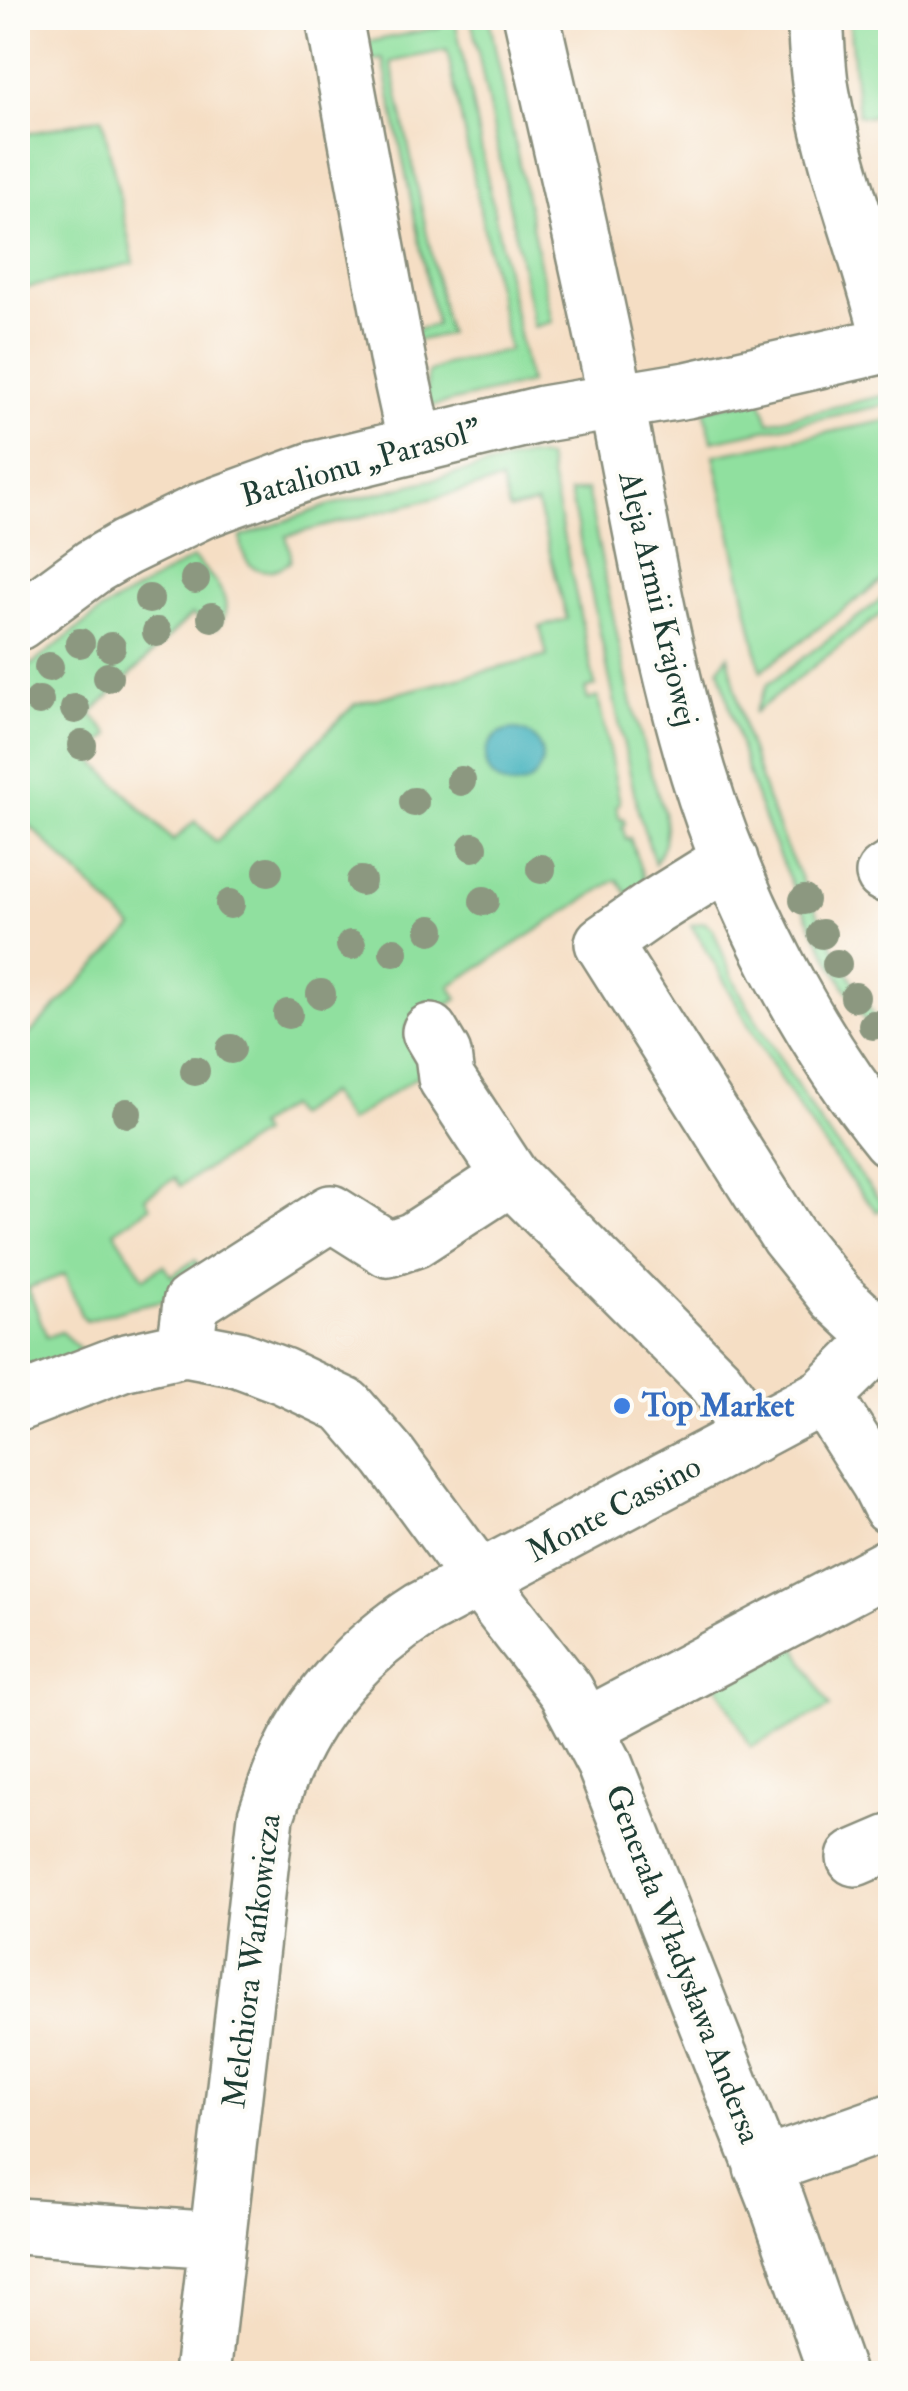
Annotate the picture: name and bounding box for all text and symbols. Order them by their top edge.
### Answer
street label: Batalionu „Parasol” [237,410,485,516]
street label: Aleja Armii Krajowej [609,467,707,730]
place label: Top Market [641,1386,795,1426]
marker: Top Market [611,1395,633,1417]
street label: Monte Cassino [520,1446,708,1572]
street label: Generała Władysława Andersa [596,1779,770,2150]
street label: Melchiora Wańkowicza [214,1811,290,2110]

